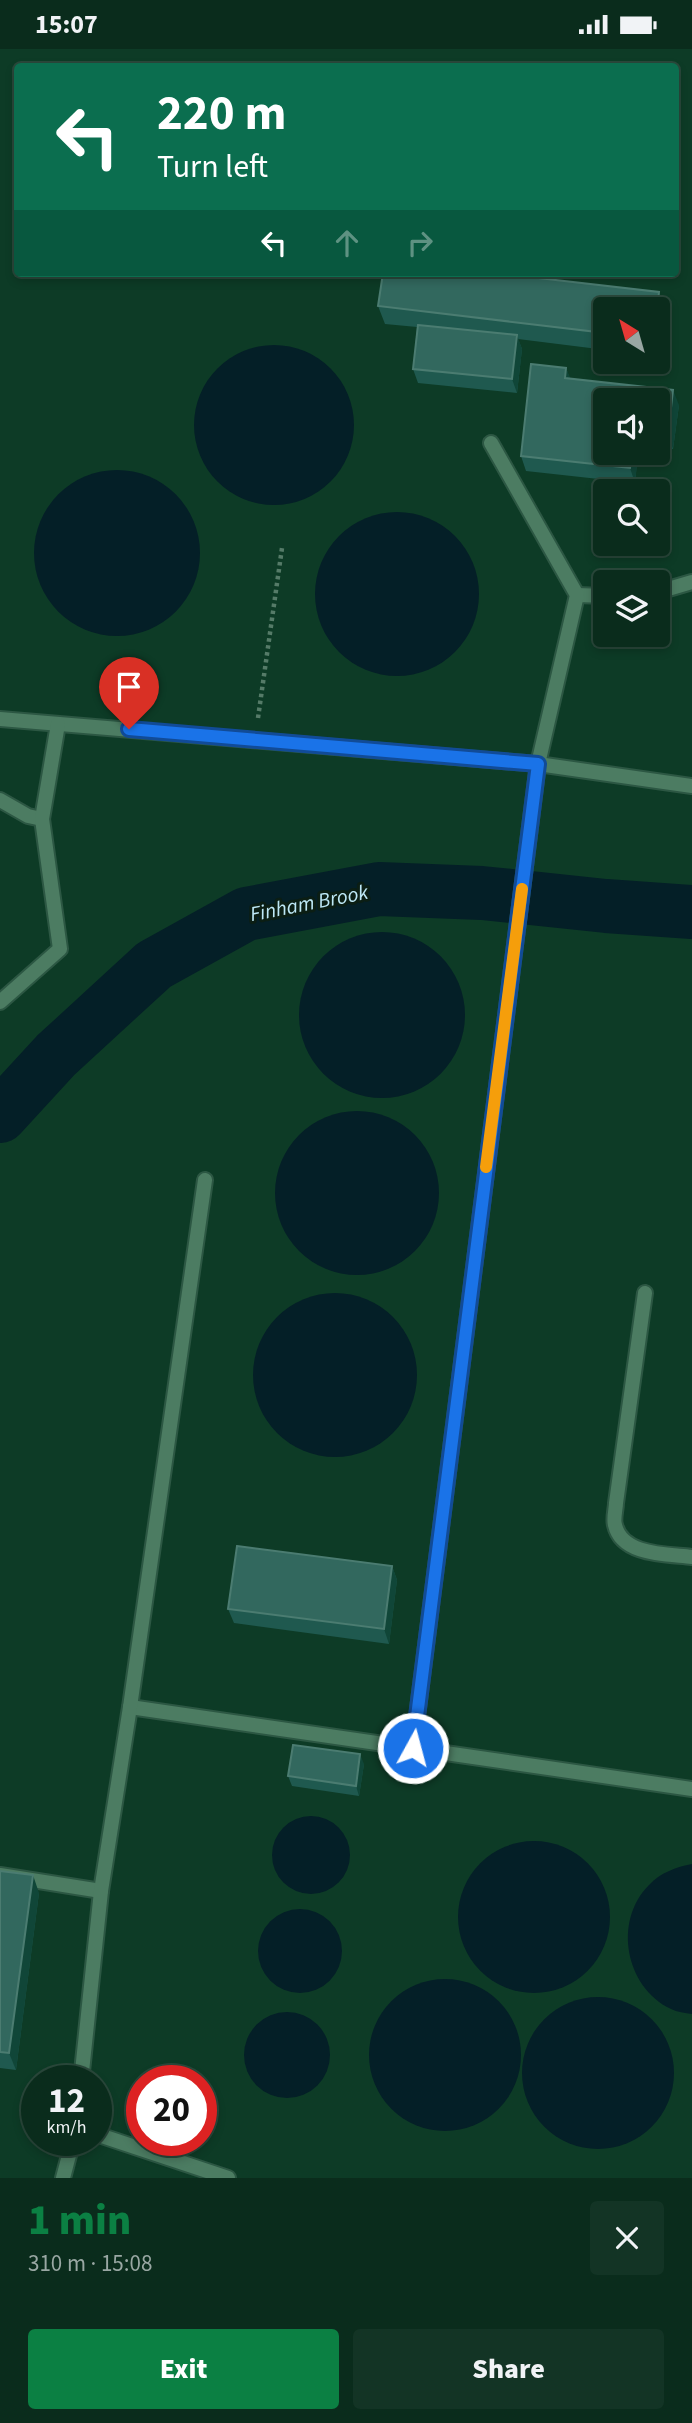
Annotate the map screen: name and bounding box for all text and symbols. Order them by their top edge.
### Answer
text: 15:07 [35,6,98,43]
text: 220 m [157,79,286,149]
icon: left [42,91,133,182]
text: Turn left [157,144,268,190]
icon: left [255,224,293,262]
icon: ahead [328,224,366,262]
icon: right [401,224,439,262]
north arrow [593,297,670,375]
map controls [593,297,670,647]
button: sound [593,388,670,465]
button: search [593,479,670,556]
button: layers [593,570,670,647]
pin [99,657,159,729]
icon: arrive [110,668,148,706]
water label: Finham Brook [247,877,372,929]
position arrow [376,1711,450,1785]
speed limit sign: 20 [126,2065,217,2156]
text: 12 [48,2076,85,2126]
text: km/h [47,2115,86,2140]
text: 1 min [28,2191,131,2251]
button: close [590,2201,664,2275]
text: 310 m · 15:08 [28,2247,152,2280]
button: Exit [28,2329,339,2409]
button: Share [353,2329,664,2409]

